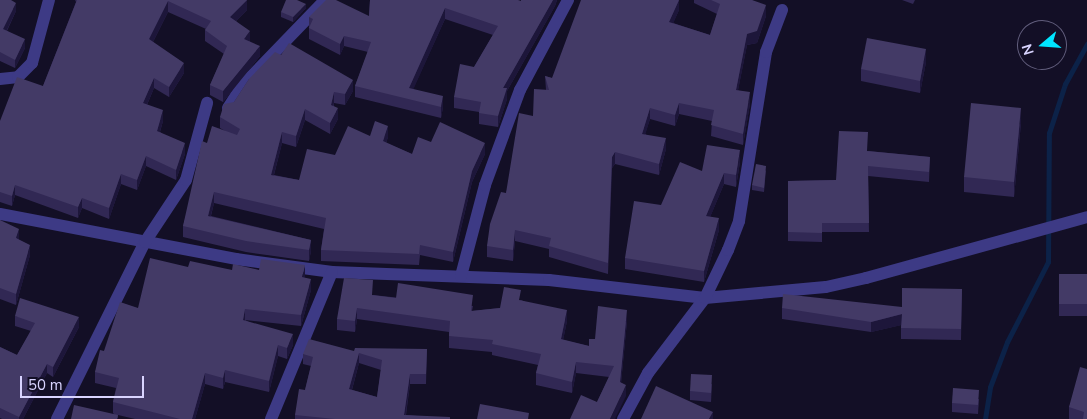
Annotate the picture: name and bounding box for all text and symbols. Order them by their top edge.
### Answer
north arrow [1017,20,1067,70]
text: N [1018,42,1039,57]
scale bar [22,366,146,398]
text: 50 m [28,375,63,395]

